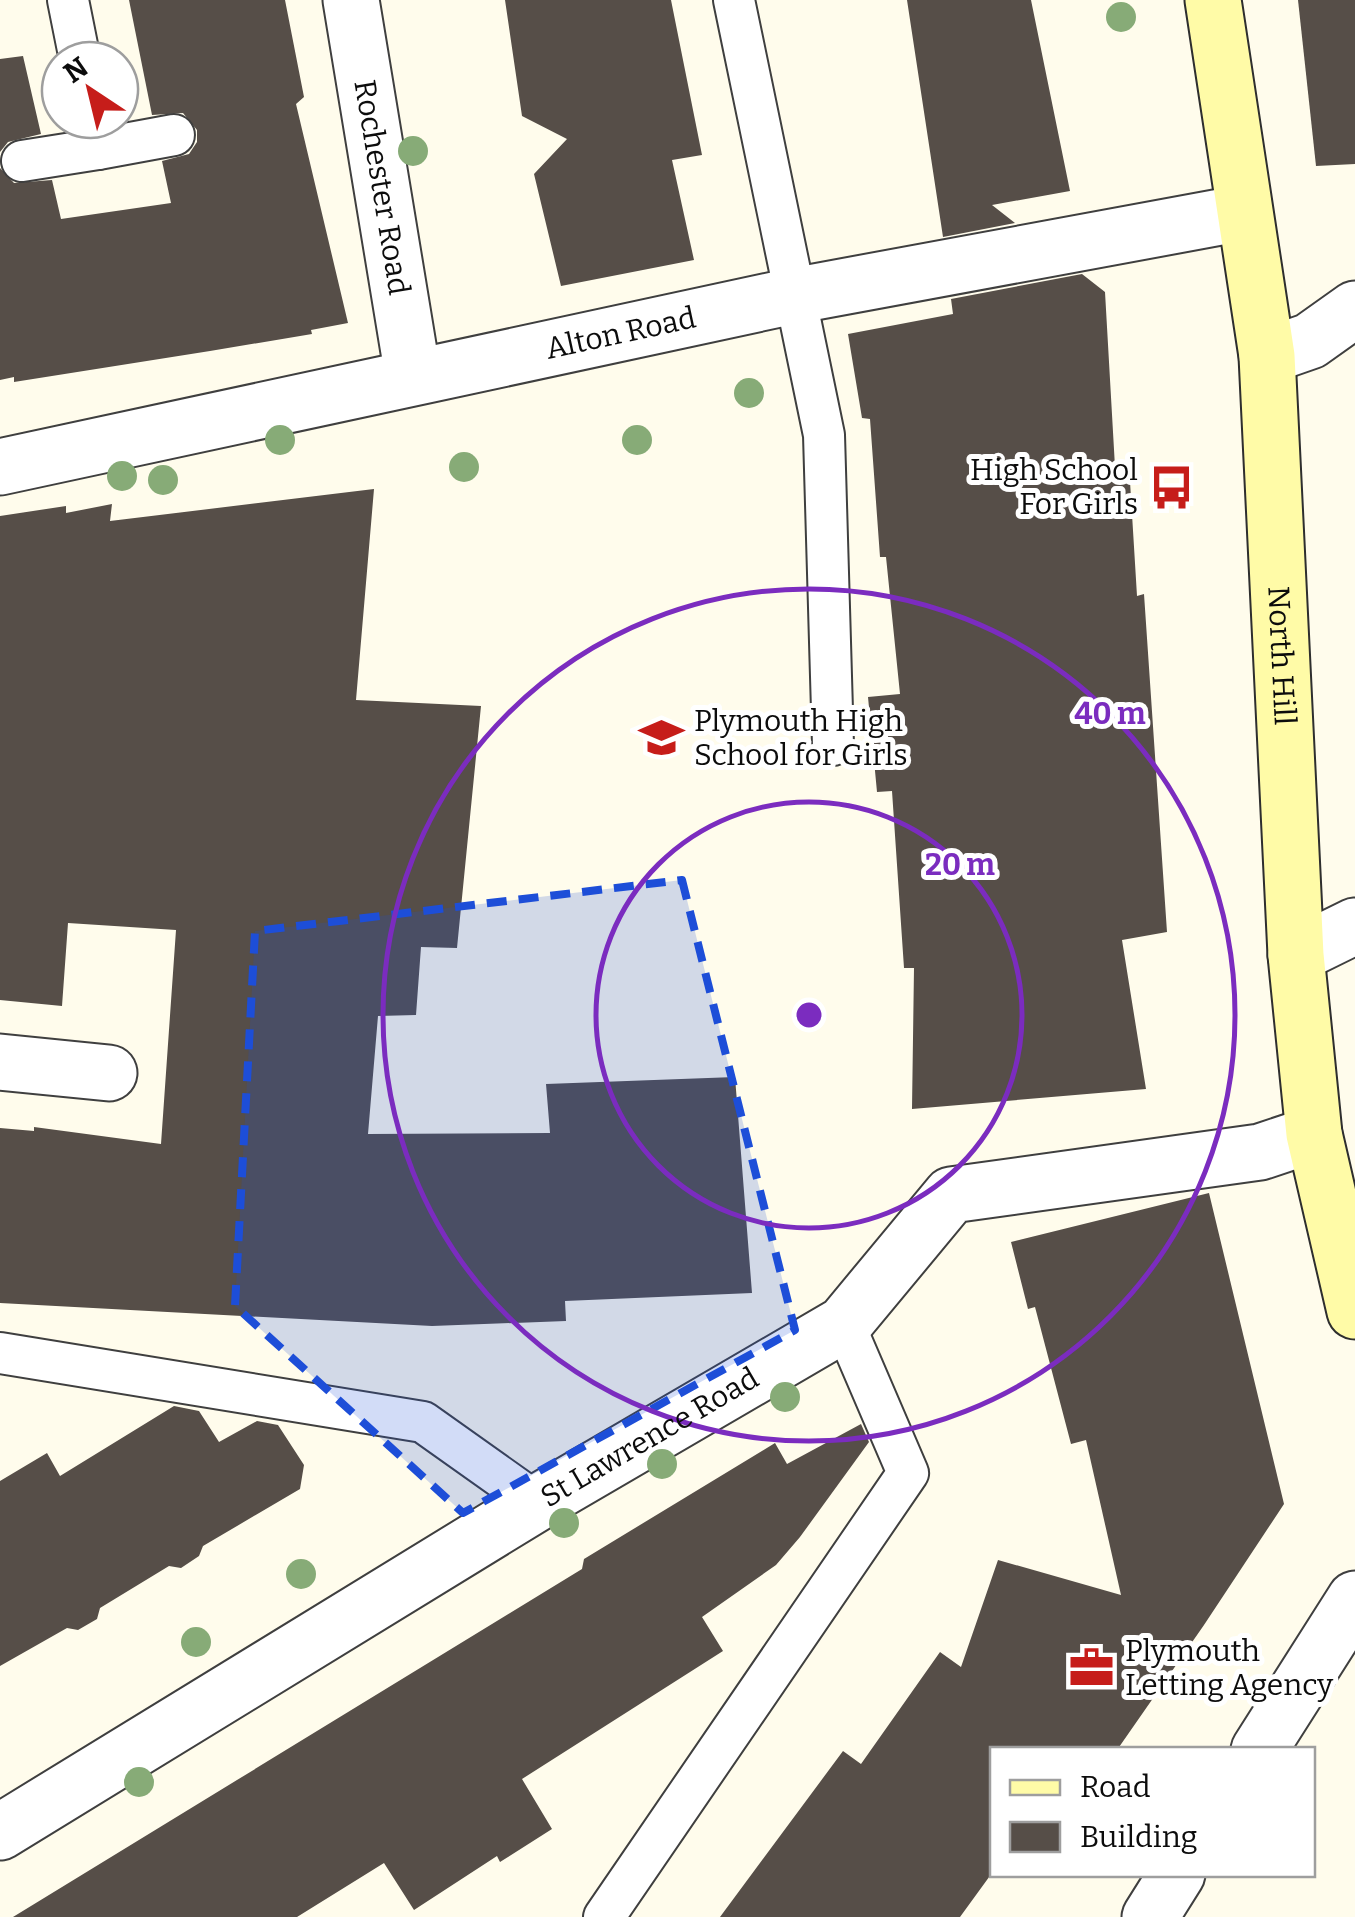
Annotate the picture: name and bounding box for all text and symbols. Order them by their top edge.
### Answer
north arrow [40,40,140,140]
text: N [58,50,94,90]
street label: Rochester Road [346,77,417,298]
street label: Alton Road [542,299,699,367]
place label: High School For Girls [970,452,1138,522]
bus stop icon: High School For Girls [1147,463,1195,511]
street label: North Hill [1260,585,1303,726]
text: 40 m [1074,696,1146,732]
place label: Plymouth High School for Girls [694,703,908,773]
school or university icon: Plymouth High School for Girls [637,714,685,762]
text: 20 m [925,847,995,883]
centre of rings [791,997,827,1033]
street label: St Lawrence Road [534,1360,765,1515]
place label: Plymouth Letting Agency [1125,1633,1333,1703]
office icon: Plymouth Letting Agency [1068,1644,1116,1692]
legend [990,1747,1315,1877]
text: Road [1080,1769,1151,1805]
text: Building [1080,1819,1198,1855]

